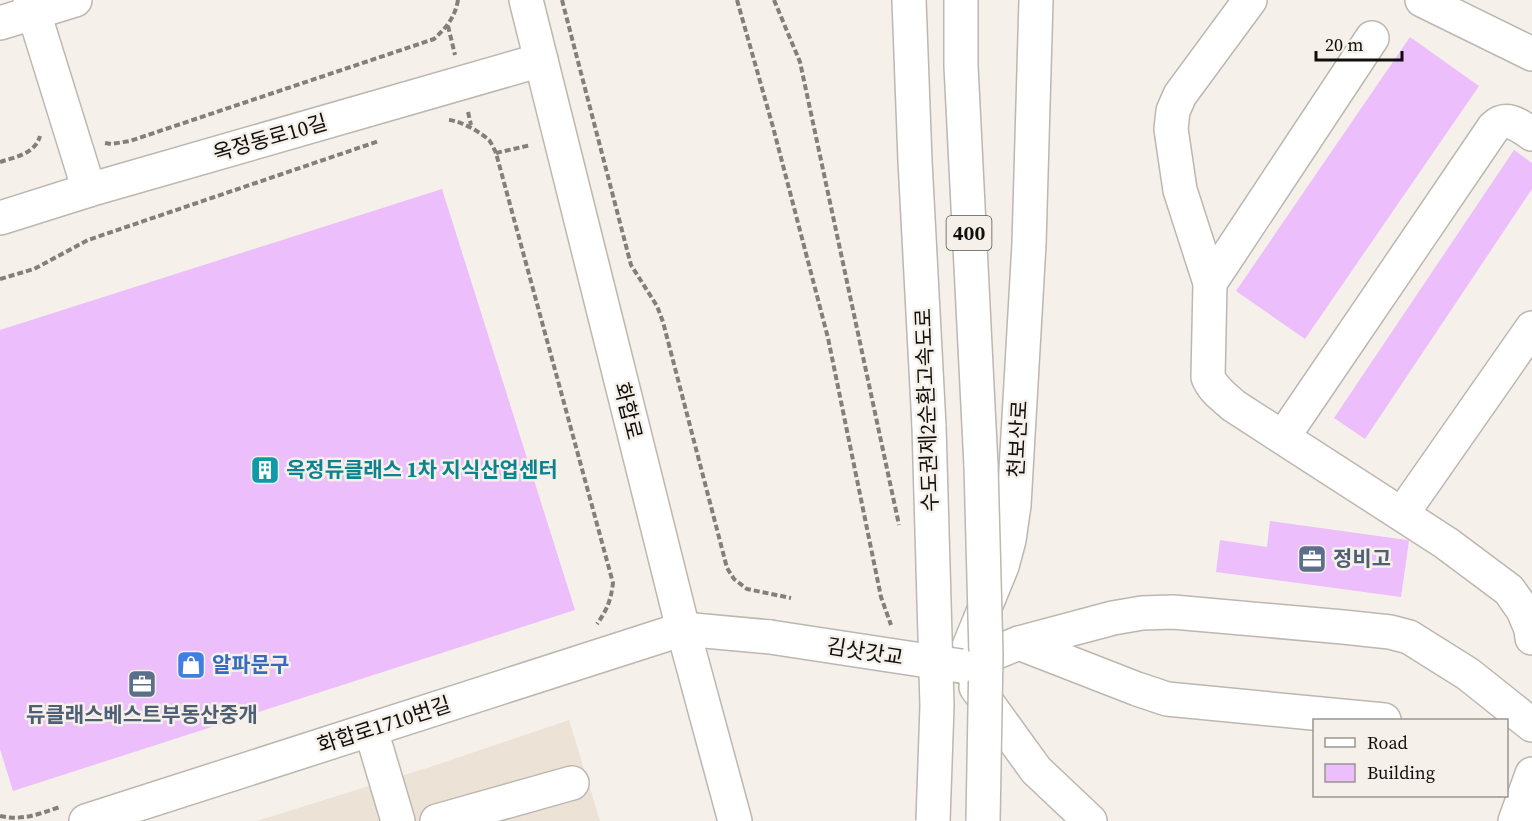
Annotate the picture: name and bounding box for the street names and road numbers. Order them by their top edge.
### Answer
street label: 옥정동로10길 [209,107,330,168]
road number: 400 [946,216,992,250]
street label: 수도권제2순환고속도로 [908,308,945,512]
street label: 화합로 [607,379,650,443]
street label: 천보산로 [1001,400,1034,478]
street label: 김삿갓교 [825,631,906,672]
street label: 화합로1710번길 [313,689,454,760]

